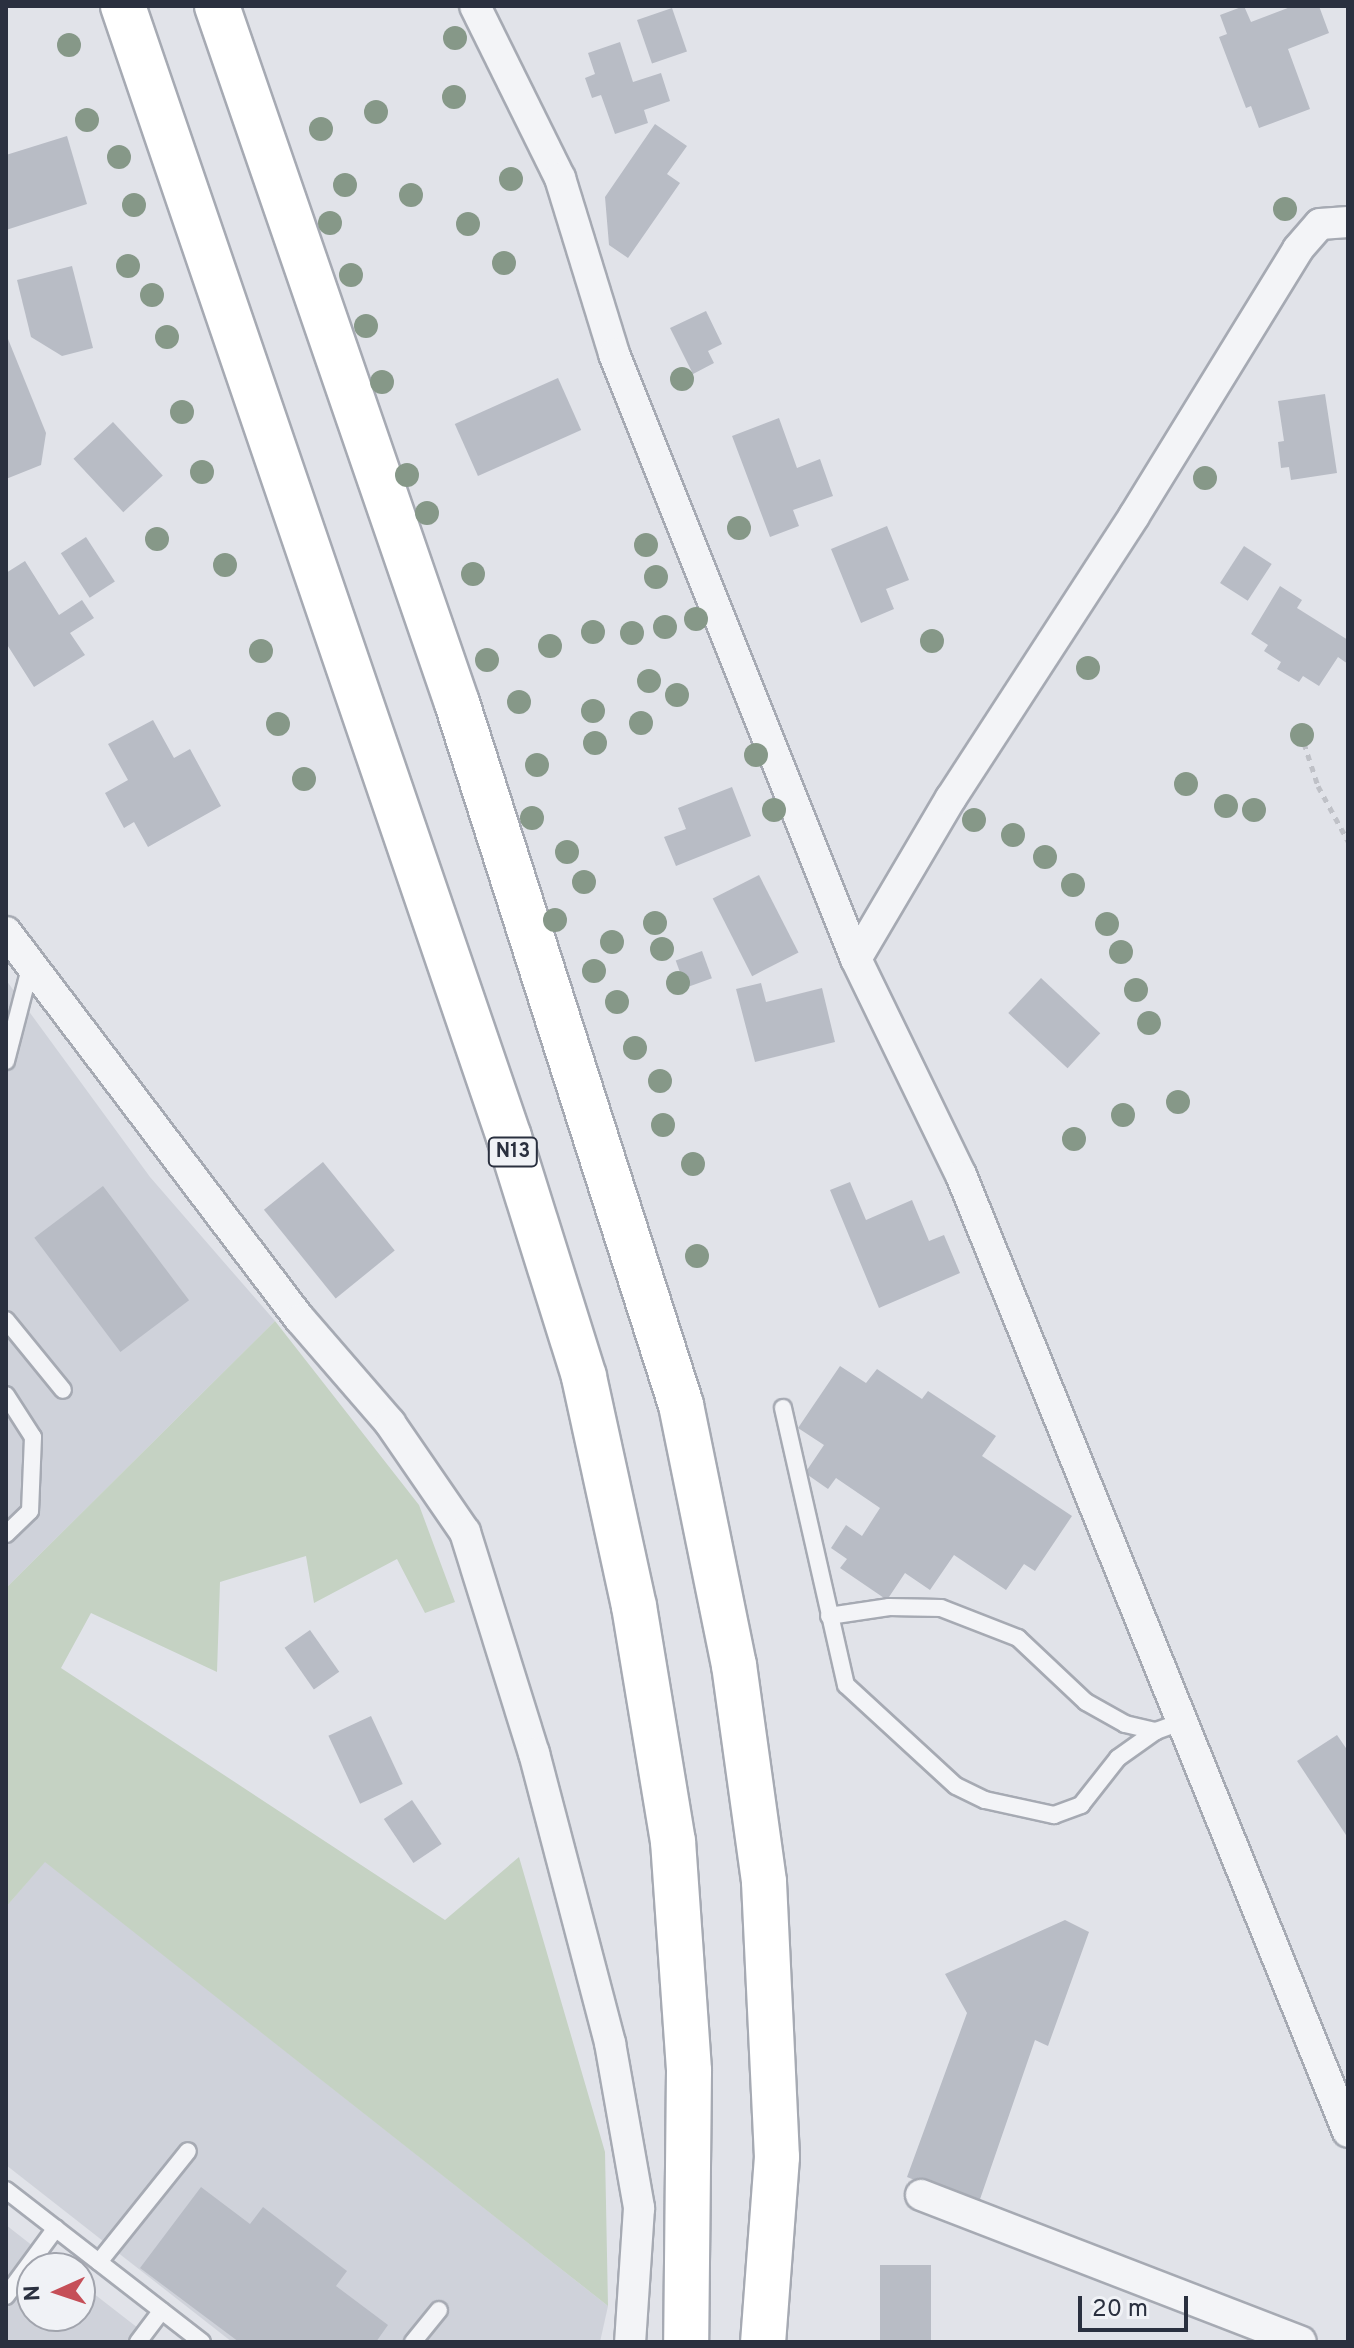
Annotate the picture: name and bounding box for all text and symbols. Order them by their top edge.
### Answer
road number: N13 [487,1136,539,1168]
north arrow [16,2252,96,2332]
scale bar [1082,2280,1192,2330]
text: N [20,2285,47,2302]
text: 20 m [1092,2295,1148,2325]

